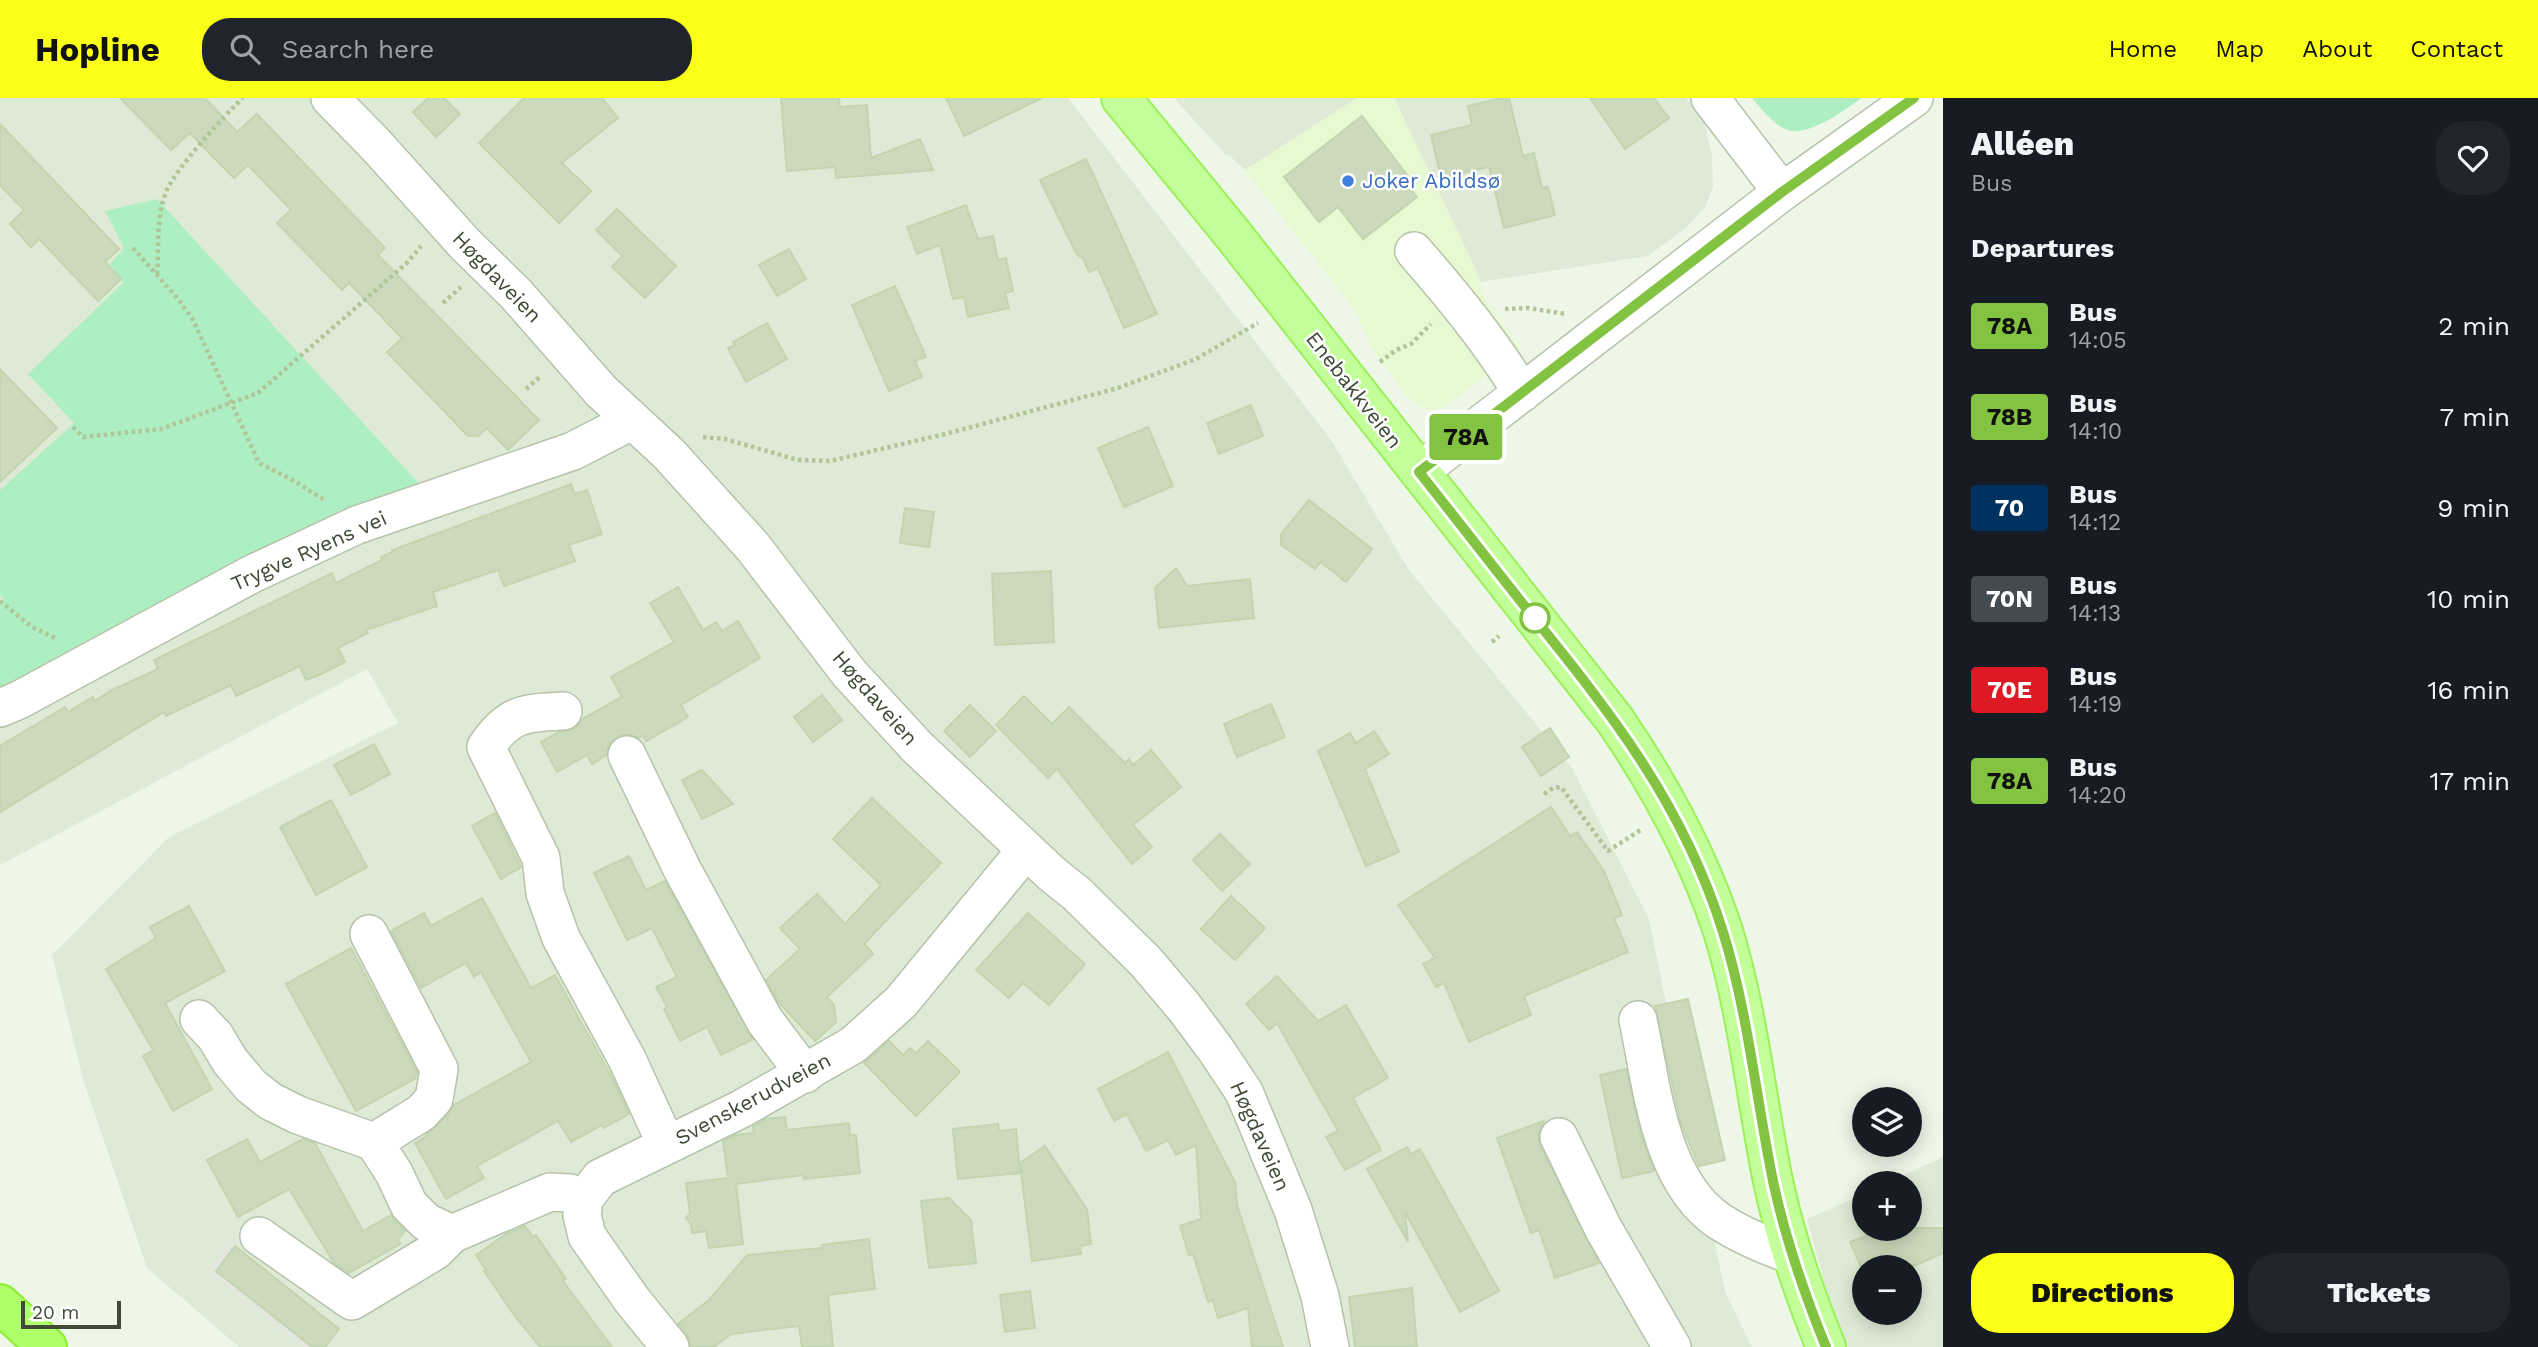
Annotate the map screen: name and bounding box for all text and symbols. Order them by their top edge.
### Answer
search box [202,18,692,81]
text: Hopline [35,30,160,69]
icon: search [226,30,264,68]
text: Search here [282,34,434,64]
text: Home [2109,35,2177,63]
text: Map [2215,35,2264,63]
text: About [2302,35,2372,63]
text: Contact [2410,35,2503,63]
button: heart [2436,121,2510,195]
text: Alléen [1971,124,2074,163]
place label: Joker Abildsø [1362,168,1500,193]
text: Bus [1971,170,2012,197]
marker: Joker Abildsø [1340,173,1356,189]
street label: Høgdaveien [448,226,547,328]
text: Departures [1971,233,2114,263]
text: Bus [2069,297,2117,327]
text: 2 min [2438,311,2510,341]
text: 78A [1987,312,2032,340]
street label: Enebakkveien [1301,326,1408,453]
text: 14:05 [2069,327,2127,354]
text: Bus [2069,388,2117,418]
text: 7 min [2440,402,2510,432]
text: 78B [1987,403,2032,431]
line badge: 78A [1426,414,1506,460]
text: 14:10 [2069,418,2122,445]
text: 78A [1443,423,1489,451]
text: Bus [2069,479,2117,509]
text: 9 min [2437,493,2510,523]
text: 70 [1995,494,2024,522]
street label: Trygve Ryens vei [227,505,390,596]
text: 14:12 [2069,509,2121,536]
text: Bus [2069,570,2117,600]
text: 10 min [2427,584,2510,614]
text: 70N [1986,585,2033,613]
text: 14:13 [2069,600,2121,627]
unlabelled marker [1520,603,1550,633]
street label: Høgdaveien [827,645,923,750]
text: Bus [2069,661,2117,691]
text: 16 min [2427,675,2510,705]
text: 70E [1987,676,2032,704]
text: 14:19 [2069,691,2122,718]
text: Bus [2069,752,2117,782]
text: 17 min [2429,766,2510,796]
text: 78A [1987,767,2032,795]
text: 14:20 [2069,782,2127,809]
street label: Svenskerudveien [671,1047,835,1150]
street label: Høgdaveien [1225,1077,1296,1195]
map controls [1852,1087,1922,1325]
button: layers [1852,1087,1922,1157]
button: + [1852,1171,1922,1241]
button: Directions [1971,1253,2234,1333]
button: Tickets [2248,1253,2510,1333]
button: − [1852,1255,1922,1325]
scale bar [21,1298,121,1330]
text: 20 m [32,1301,79,1324]

